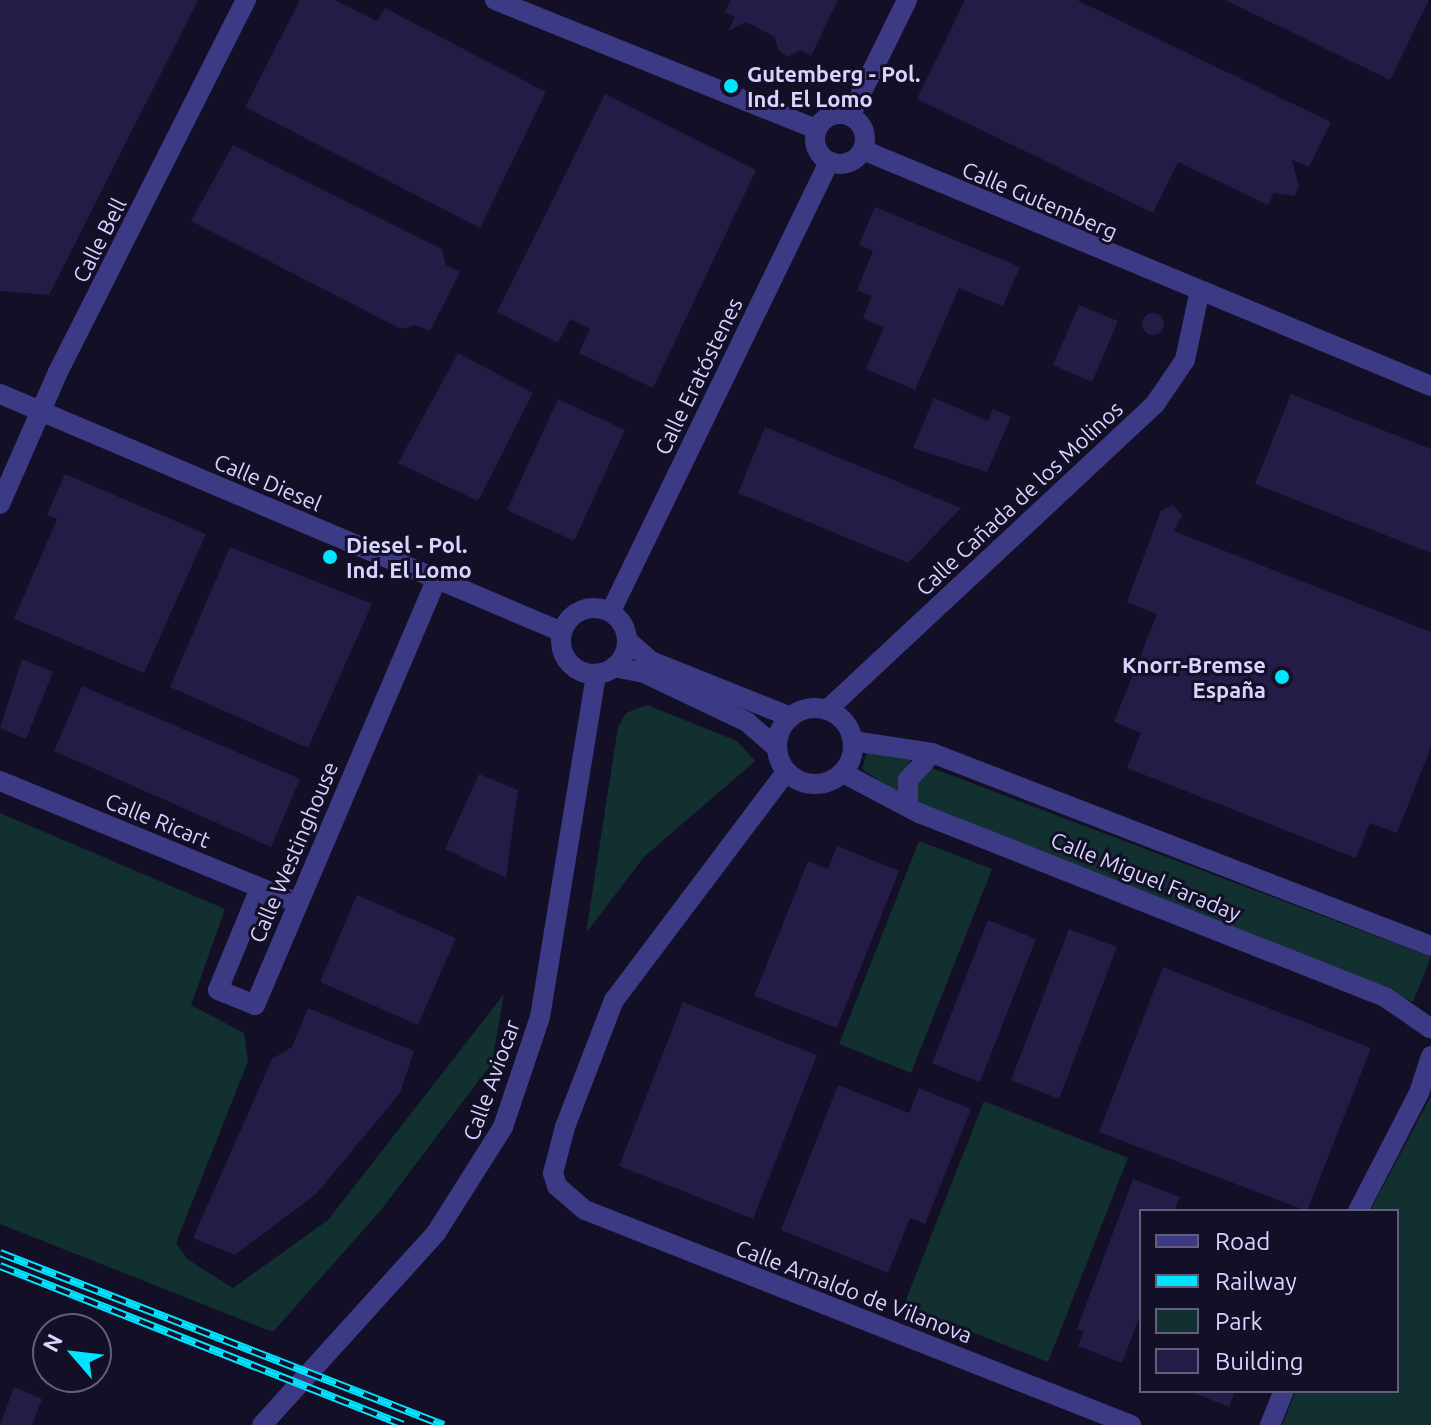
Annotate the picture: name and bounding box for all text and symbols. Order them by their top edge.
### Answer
place label: Gutemberg - Pol. Ind. El Lomo [747,60,921,112]
marker: Gutemberg - Pol. Ind. El Lomo [722,77,740,95]
street label: Calle Gutemberg [958,155,1122,245]
street label: Calle Bell [67,193,131,287]
street label: Calle Eratóstenes [649,293,747,459]
street label: Calle Cañada de los Molinos [910,395,1128,601]
street label: Calle Diesel [210,448,326,516]
place label: Diesel - Pol. Ind. El Lomo [346,531,472,582]
marker: Diesel - Pol. Ind. El Lomo [321,548,339,566]
place label: Knorr-Bremse España [1122,651,1266,702]
marker: Knorr-Bremse España [1273,668,1291,686]
street label: Calle Westinghouse [243,757,343,947]
street label: Calle Ricart [102,787,214,853]
street label: Calle Miguel Faraday [1047,826,1245,926]
street label: Calle Aviocar [457,1016,525,1144]
legend [1139,1209,1399,1393]
text: Road [1215,1228,1270,1255]
street label: Calle Arnaldo de Vilanova [732,1234,976,1348]
text: Railway [1215,1268,1297,1295]
text: Park [1215,1308,1263,1335]
north arrow [32,1313,112,1393]
text: N [37,1329,67,1356]
text: Building [1215,1348,1303,1375]

